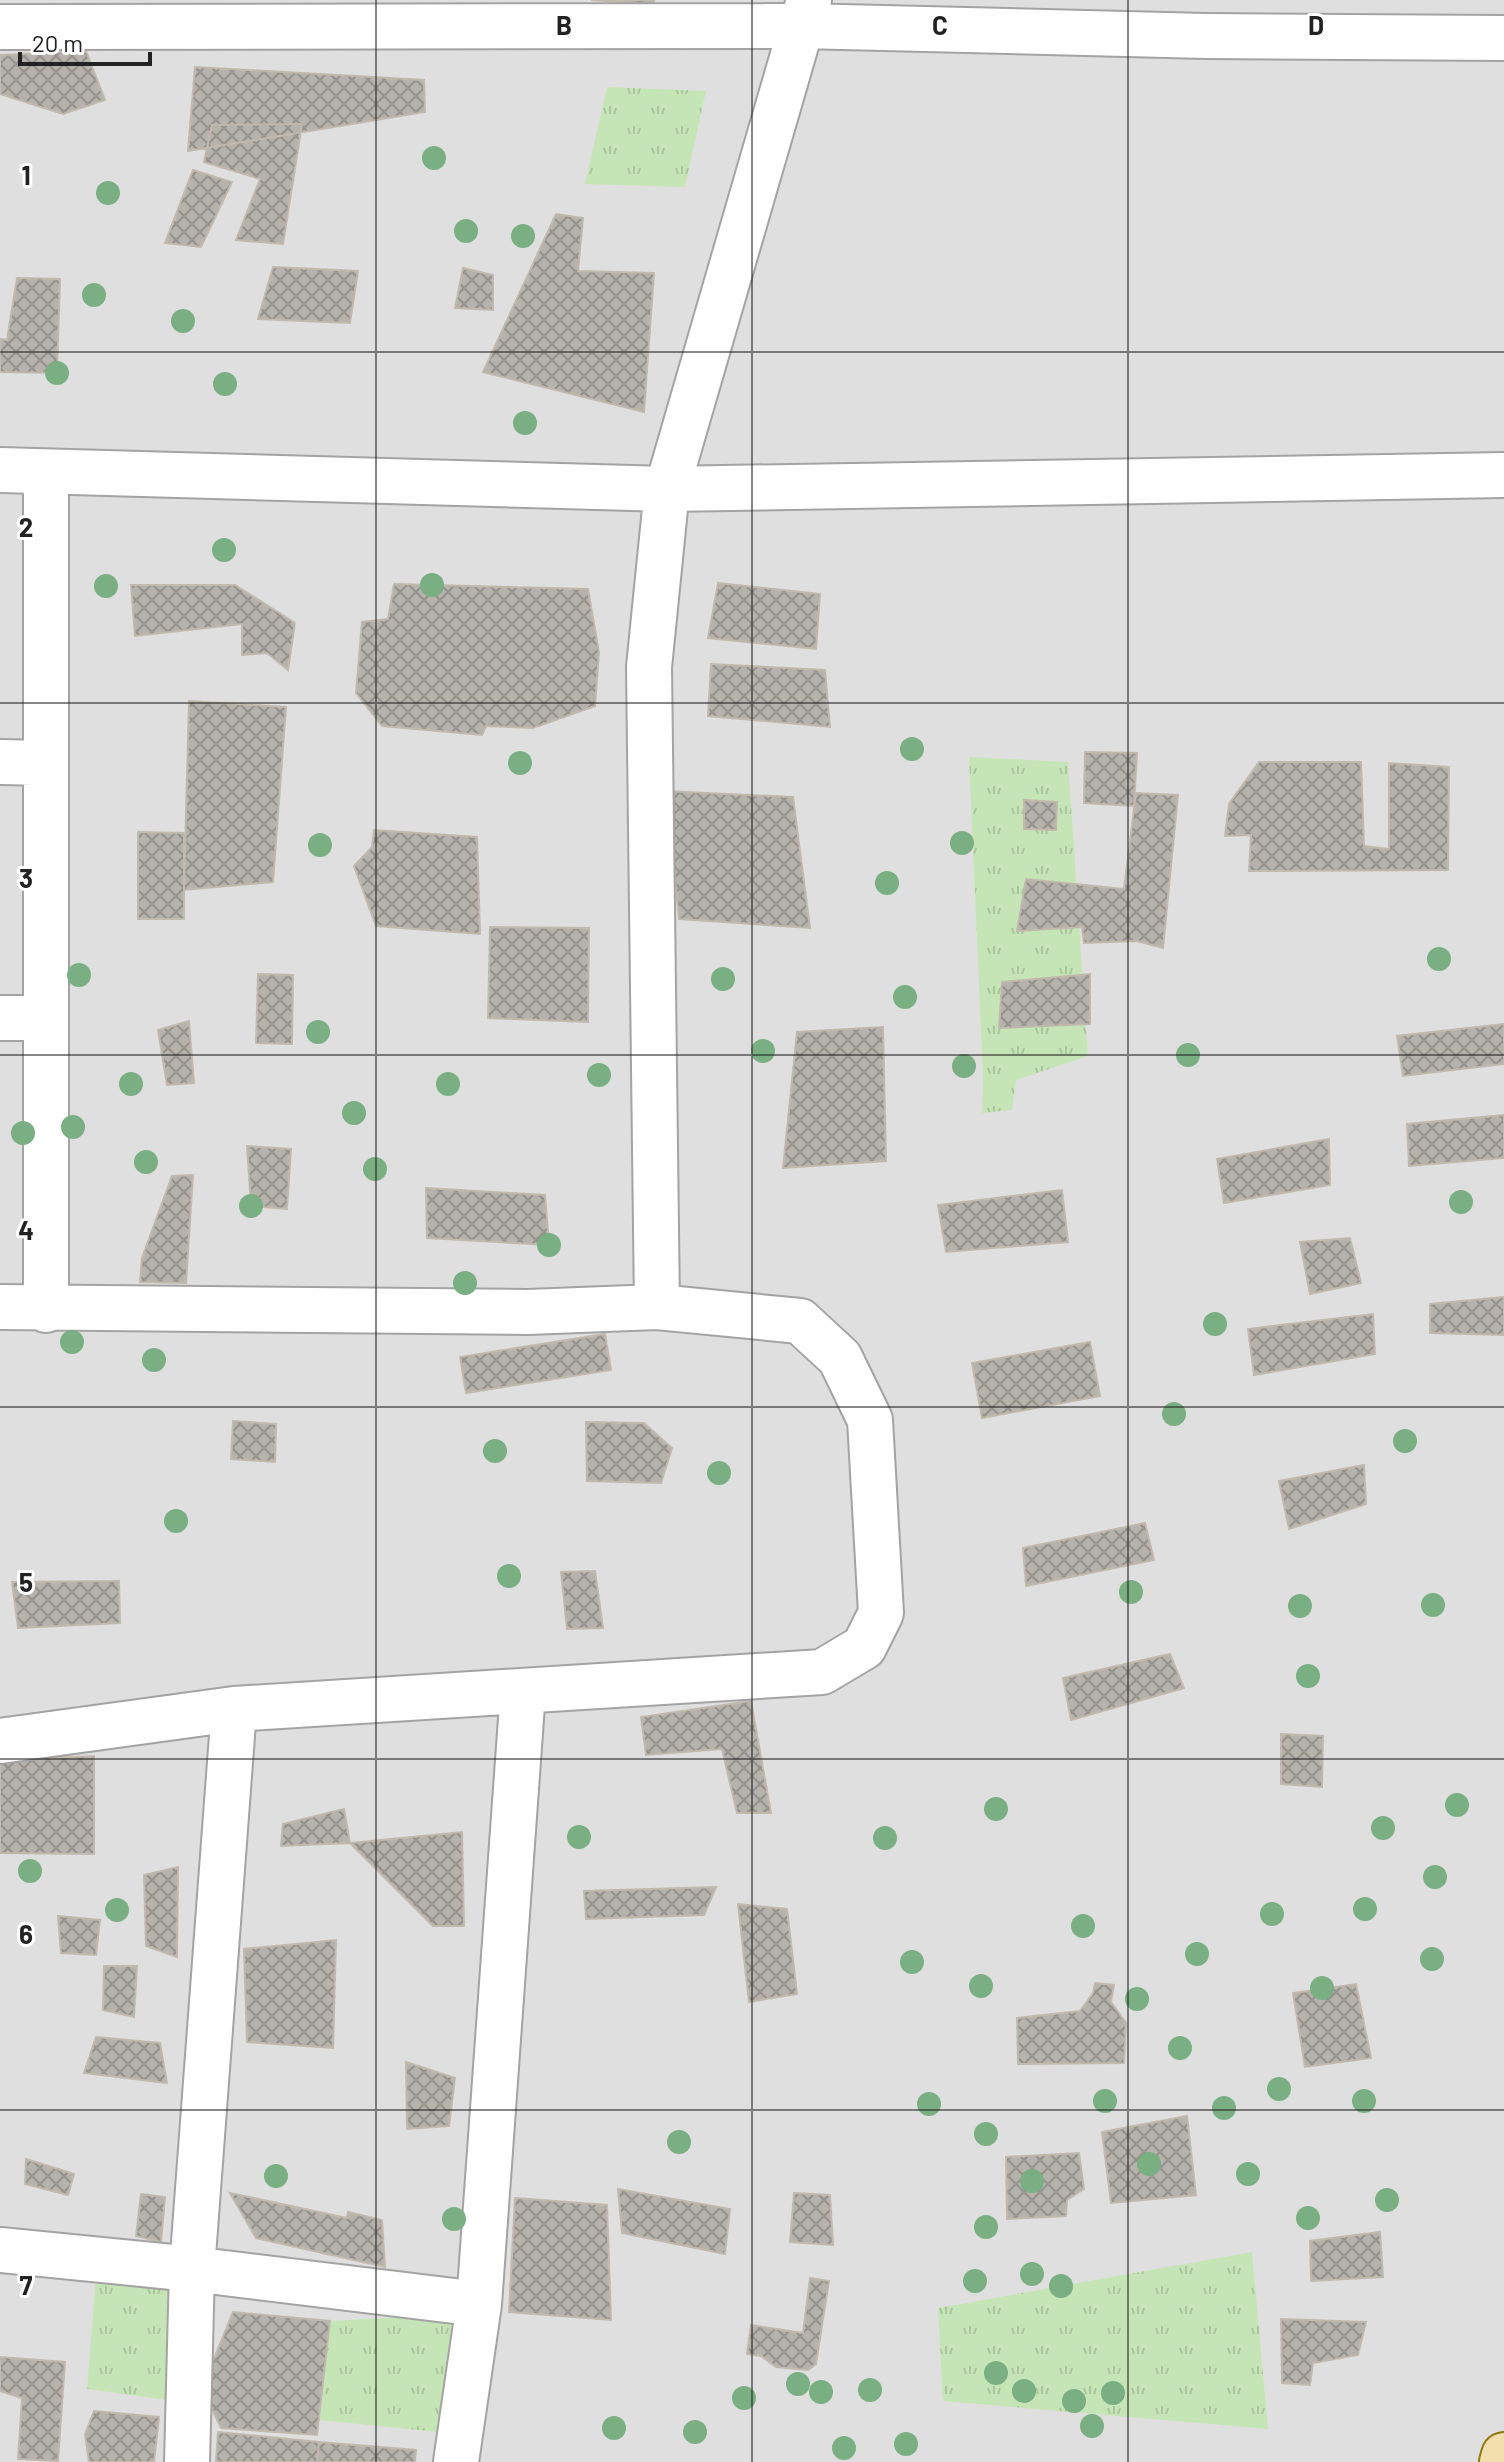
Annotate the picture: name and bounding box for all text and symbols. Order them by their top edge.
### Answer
text: B [556,9,572,40]
text: C [932,9,948,40]
text: D [1308,9,1324,40]
scale bar [20,16,150,66]
text: 20 m [32,28,83,57]
text: 1 [21,159,31,190]
text: 2 [19,511,33,542]
text: 3 [19,862,33,893]
text: 4 [18,1214,34,1245]
text: 5 [19,1566,33,1597]
text: 6 [19,1918,33,1949]
text: 7 [20,2269,33,2300]

